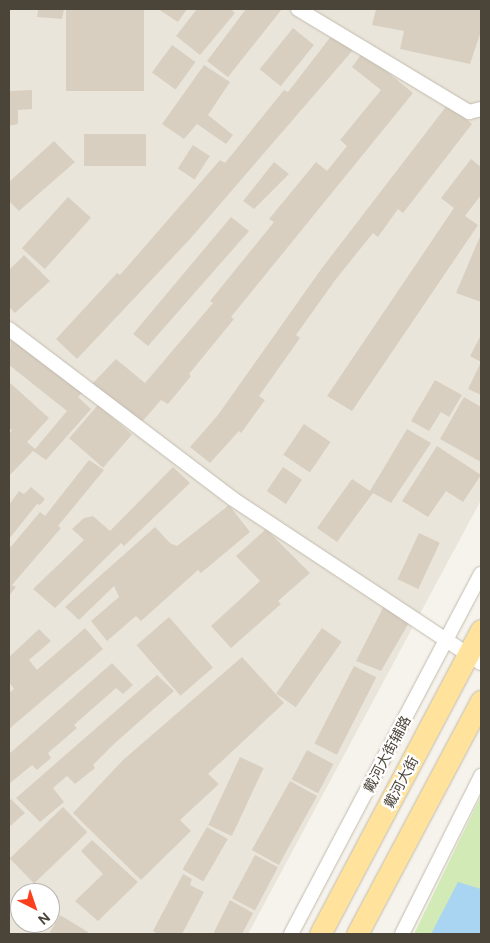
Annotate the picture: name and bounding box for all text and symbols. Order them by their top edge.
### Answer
street label: 戴河大街辅路 [360,713,414,795]
street label: 戴河大街 [380,753,422,811]
north arrow [10,883,60,933]
text: N [34,908,54,929]

